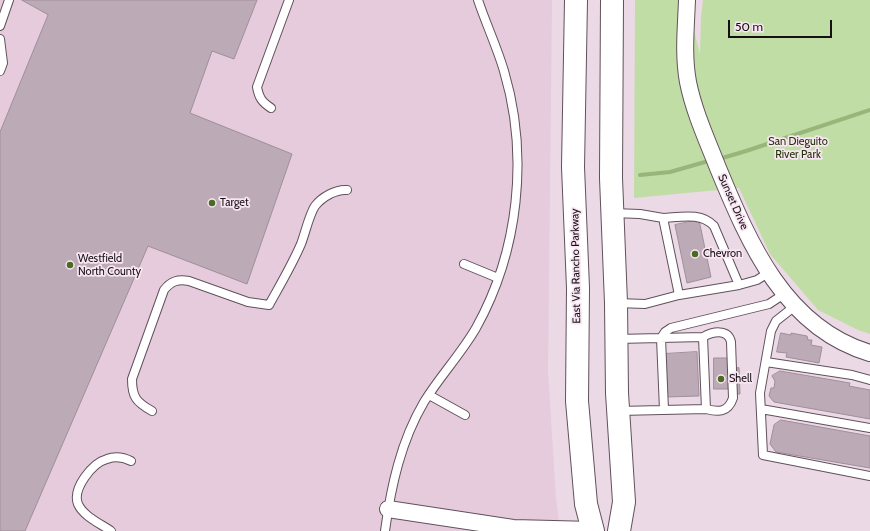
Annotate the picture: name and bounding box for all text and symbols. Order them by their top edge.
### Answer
scale bar [730,12,834,38]
text: 50 m [735,19,763,34]
park label: San Dieguito River Park [768,135,828,161]
street label: Sunset Drive [715,172,751,232]
place label: Target [220,196,249,210]
marker: Target [207,198,217,208]
street label: East Via Rancho Parkway [568,208,584,324]
place label: Chevron [703,247,742,261]
marker: Chevron [690,249,700,259]
place label: Westfield North County [78,252,141,278]
marker: Westfield North County [65,260,75,270]
place label: Shell [729,372,752,386]
marker: Shell [716,374,726,384]

